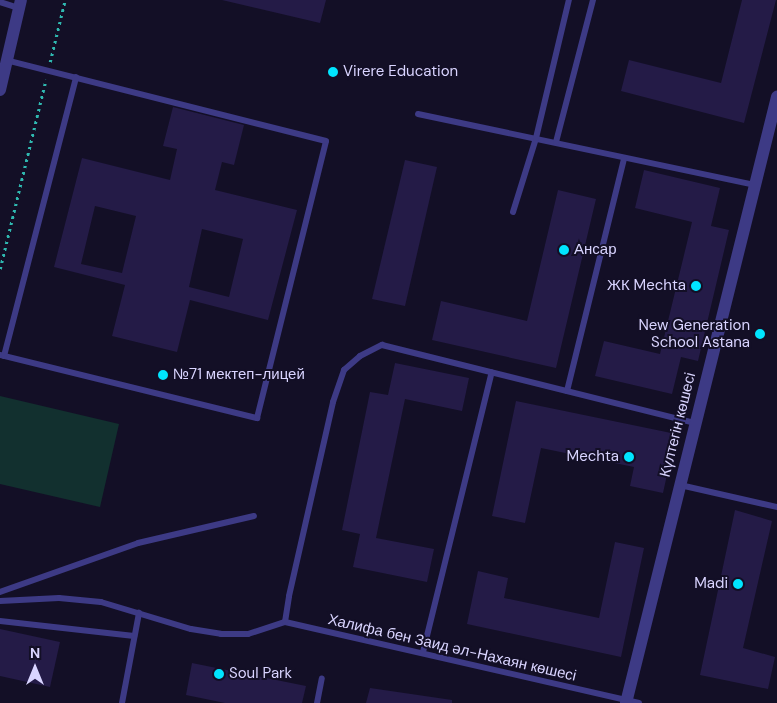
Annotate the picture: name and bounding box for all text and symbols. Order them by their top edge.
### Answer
place label: Virere Education [343,63,458,81]
marker: Virere Education [327,66,339,78]
place label: Ансар [574,241,616,259]
marker: Ансар [558,244,570,256]
place label: ЖК Mechta [607,277,686,295]
marker: ЖК Mechta [690,280,702,292]
place label: New Generation School Astana [638,316,750,351]
marker: New Generation School Astana [754,328,766,340]
place label: №71 мектеп-лицей [173,366,305,384]
marker: №71 мектеп-лицей [157,369,169,381]
street label: Күлтегін көшесі [656,371,700,479]
place label: Mechta [567,448,619,466]
marker: Mechta [623,451,635,463]
place label: Madi [694,575,728,593]
marker: Madi [732,578,744,590]
street label: Халифа бен Заид әл-Нахаян көшесі [326,611,578,685]
north arrow [10,643,60,693]
text: N [30,644,40,662]
place label: Soul Park [229,665,292,683]
marker: Soul Park [213,668,225,680]

